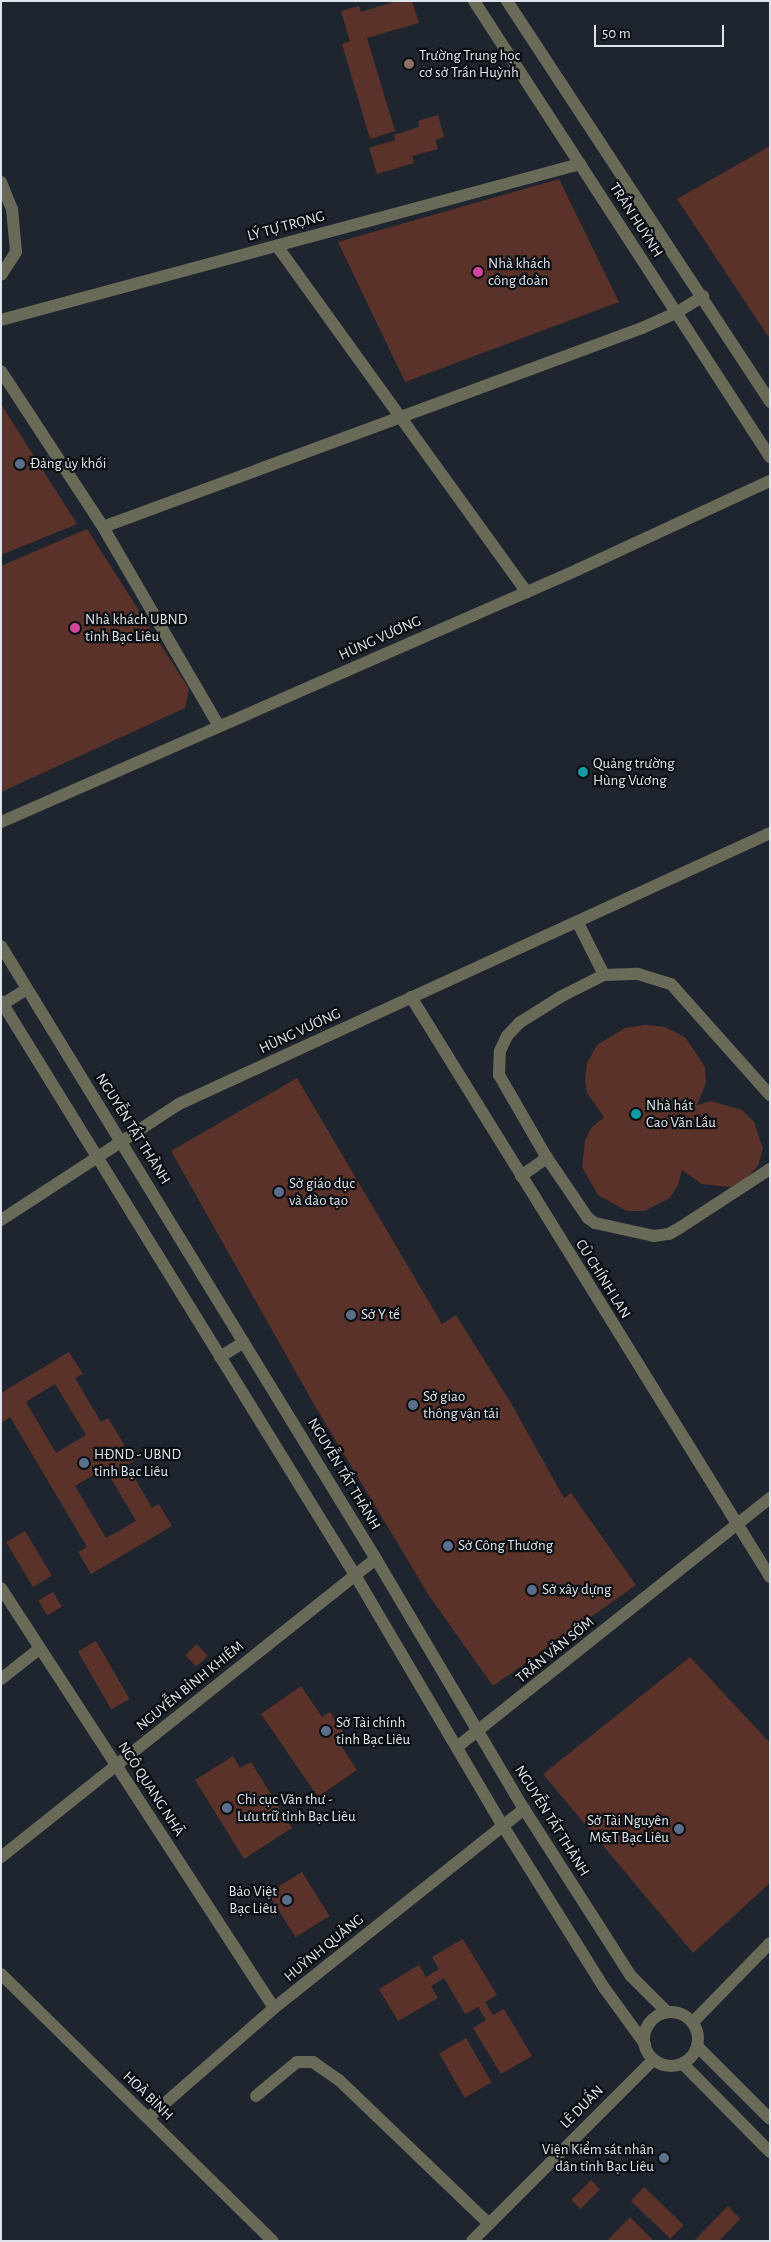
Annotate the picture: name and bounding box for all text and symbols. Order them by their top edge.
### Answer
scale bar [596,15,726,47]
text: 50 m [602,26,631,41]
place label: Trường Trung học cơ sở Trần Huỳnh [419,46,520,81]
marker: Trường Trung học cơ sở Trần Huỳnh [403,58,415,70]
street label: TRẦN HUỲNH [605,179,667,261]
street label: LÝ TỰ TRỌNG [245,207,327,245]
place label: Nhà khách công đoàn [488,254,551,289]
marker: Nhà khách công đoàn [472,266,484,278]
place label: Đảng ủy khối [30,455,106,473]
marker: Đảng ủy khối [14,458,26,470]
place label: Nhà khách UBND tỉnh Bạc Liêu [85,610,187,645]
street label: HÙNG VƯƠNG [336,612,424,664]
marker: Nhà khách UBND tỉnh Bạc Liêu [69,622,81,634]
place label: Quảng trường Hùng Vương [593,754,675,789]
marker: Quảng trường Hùng Vương [577,766,589,778]
street label: HÙNG VƯƠNG [256,1004,344,1058]
street label: NGUYỄN TẤT THÀNH [92,1070,174,1188]
place label: Nhà hát Cao Văn Lầu [646,1096,716,1131]
marker: Nhà hát Cao Văn Lầu [630,1108,642,1120]
place label: Sở giáo dục và đào tạo [289,1174,355,1209]
marker: Sở giáo dục và đào tạo [273,1186,285,1198]
street label: CÙ CHÍNH LAN [572,1236,634,1322]
place label: Sở Y tế [361,1306,400,1324]
marker: Sở Y tế [345,1309,357,1321]
place label: Sở giao thông vận tải [423,1387,499,1422]
marker: Sở giao thông vận tải [407,1399,419,1411]
street label: NGUYỄN TẤT THÀNH [304,1415,384,1533]
place label: HĐND - UBND tỉnh Bạc Liêu [94,1445,181,1480]
marker: HĐND - UBND tỉnh Bạc Liêu [78,1457,90,1469]
place label: Sở Công Thương [458,1537,553,1555]
marker: Sở Công Thương [442,1540,454,1552]
place label: Sở xây dựng [542,1581,611,1599]
marker: Sở xây dựng [526,1584,538,1596]
street label: TRẦN VĂN SỚM [512,1613,598,1687]
street label: NGUYỄN BỈNH KHIÊM [133,1637,247,1735]
place label: Sở Tài chính tỉnh Bạc Liêu [336,1713,410,1748]
marker: Sở Tài chính tỉnh Bạc Liêu [320,1725,332,1737]
street label: NGÔ QUANG NHÃ [114,1738,188,1840]
street label: NGUYỄN TẤT THÀNH [511,1762,593,1880]
place label: Chi cục Văn thư - Lưu trữ tỉnh Bạc Liêu [237,1790,356,1825]
marker: Chi cục Văn thư - Lưu trữ tỉnh Bạc Liêu [221,1802,233,1814]
place label: Sở Tài Nguyên M&T Bạc Liêu [587,1811,669,1846]
marker: Sở Tài Nguyên M&T Bạc Liêu [673,1823,685,1835]
place label: Bảo Việt Bạc Liêu [228,1882,277,1917]
marker: Bảo Việt Bạc Liêu [281,1894,293,1906]
street label: HUỲNH QUẢNG [281,1911,367,1985]
street label: HOÀ BÌNH [119,2068,177,2124]
street label: LÊ DUẨN [557,2082,607,2132]
place label: Viện Kiểm sát nhân dân tỉnh Bạc Liêu [542,2140,654,2175]
marker: Viện Kiểm sát nhân dân tỉnh Bạc Liêu [658,2152,670,2164]

